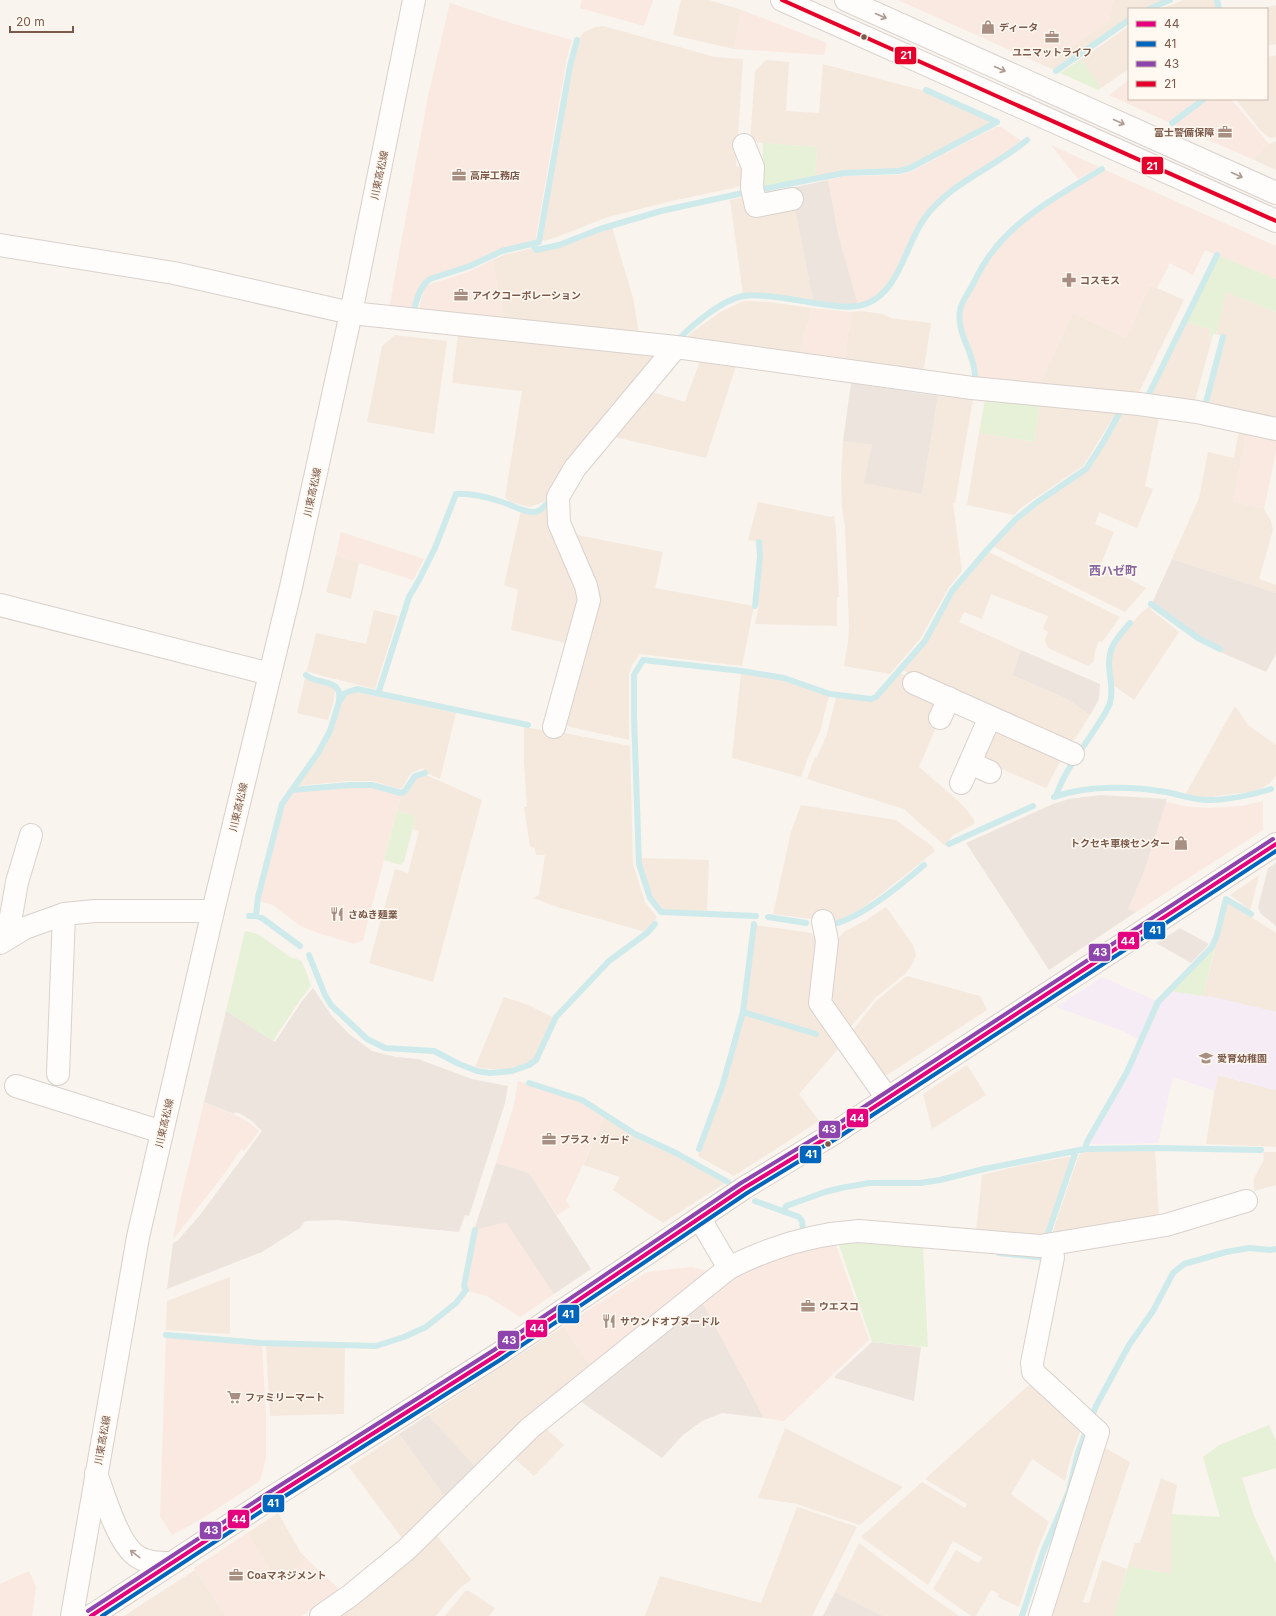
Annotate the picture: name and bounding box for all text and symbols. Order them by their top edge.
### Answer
scale bar [10,8,73,34]
legend [1128,8,1268,100]
one-way arrow [875,13,887,20]
text: 20 m [16,14,45,29]
text: 44 [1164,16,1180,31]
shop icon: ディータ [980,19,996,35]
place label: ディータ [999,21,1038,33]
office icon: ユニマットライフ [1044,29,1060,45]
unlabelled marker [859,32,869,42]
text: 41 [1164,36,1176,51]
line badge: 21 [894,46,917,65]
place label: ユニマットライフ [1012,46,1092,58]
text: 21 [900,48,912,62]
text: 43 [1164,56,1179,71]
one-way arrow [994,66,1006,73]
text: 21 [1164,76,1176,91]
one-way arrow [1112,119,1124,126]
office icon: 富士警備保障 [1217,124,1233,140]
place label: 富士警備保障 [1154,126,1214,138]
street label: 川東高松線 [368,149,390,201]
line badge: 21 [1141,156,1164,175]
text: 21 [1146,159,1158,173]
office icon: 高岸工務店 [451,167,467,183]
place label: 高岸工務店 [470,169,520,181]
one-way arrow [1231,172,1243,179]
pharmacy icon: コスモス [1061,272,1077,288]
place label: コスモス [1080,274,1120,286]
office icon: アイクコーポレーション [453,287,469,303]
place label: アイクコーポレーション [472,289,581,301]
street label: 川東高松線 [301,466,323,518]
district label: 西ハゼ町 [1089,563,1137,578]
street label: 川東高松線 [227,781,249,833]
shop icon: トクセキ車検センター [1173,835,1189,851]
place label: トクセキ車検センター [1070,837,1170,849]
restaurant icon: さぬき麺業 [329,906,345,922]
place label: さぬき麺業 [348,908,398,920]
line badge: 41 [1143,921,1166,940]
text: 41 [1149,923,1161,937]
line badge: 44 [1117,931,1140,950]
text: 44 [1121,934,1135,948]
line badge: 43 [1088,943,1111,962]
text: 43 [1093,945,1107,959]
school or university icon: 愛育幼稚園 [1198,1050,1214,1066]
place label: 愛育幼稚園 [1217,1052,1267,1064]
street label: 川東高松線 [153,1097,175,1149]
line badge: 44 [846,1108,869,1128]
text: 44 [850,1111,864,1125]
line badge: 43 [818,1120,841,1139]
text: 43 [822,1122,836,1136]
office icon: プラス・ガード [541,1131,557,1147]
place label: プラス・ガード [560,1133,630,1145]
unlabelled marker [823,1139,833,1149]
line badge: 41 [799,1145,822,1164]
text: 41 [805,1147,817,1161]
office icon: ウエスコ [800,1298,816,1314]
place label: ウエスコ [819,1300,859,1312]
line badge: 41 [557,1304,580,1324]
text: 41 [562,1307,574,1321]
restaurant icon: サウンドオブヌードル [601,1313,617,1329]
place label: サウンドオブヌードル [620,1315,720,1327]
line badge: 44 [525,1319,548,1338]
text: 44 [530,1321,544,1335]
line badge: 43 [497,1330,520,1350]
text: 43 [502,1333,516,1347]
supermarket icon: ファミリーマート [226,1389,242,1405]
place label: ファミリーマート [245,1391,325,1403]
street label: 川東高松線 [92,1414,112,1466]
line badge: 41 [262,1494,285,1513]
text: 41 [267,1496,279,1510]
line badge: 44 [227,1509,250,1529]
text: 44 [232,1512,246,1526]
line badge: 43 [199,1521,222,1540]
text: 43 [204,1523,218,1537]
one-way arrow [130,1549,141,1558]
office icon: Coaマネジメント [228,1567,244,1583]
place label: Coaマネジメント [247,1569,326,1581]

